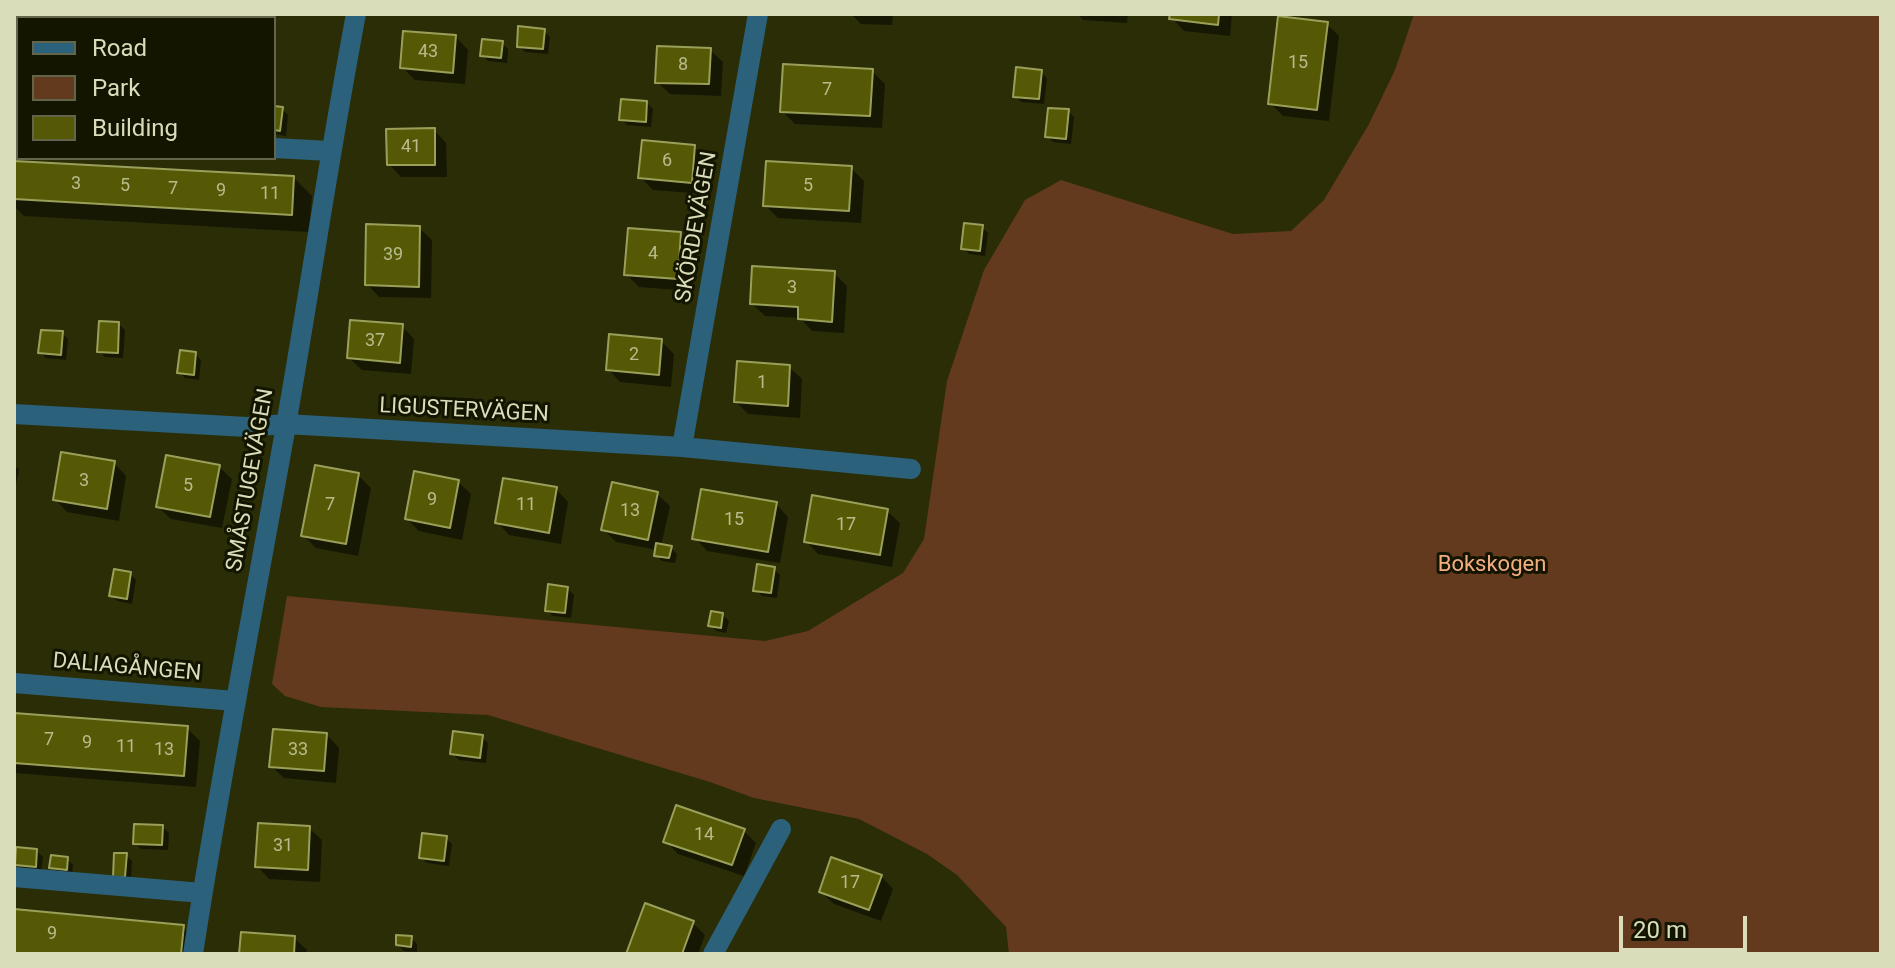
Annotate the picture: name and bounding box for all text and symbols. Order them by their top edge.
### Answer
legend [16,16,276,160]
text: Road [92,34,147,62]
house number: 43 [418,41,438,63]
house number: 15 [1288,52,1308,74]
house number: 8 [678,54,688,76]
text: Park [92,74,140,102]
house number: 7 [822,79,832,101]
text: Building [92,114,178,142]
house number: 41 [401,136,421,158]
street label: SKÖRDEVÄGEN [671,149,723,305]
house number: 6 [662,150,672,172]
house number: 3 [71,173,81,195]
house number: 5 [120,175,130,197]
house number: 5 [803,175,813,197]
house number: 7 [168,178,178,200]
house number: 9 [216,180,226,202]
house number: 11 [260,183,280,205]
house number: 4 [648,243,658,265]
house number: 39 [383,244,403,266]
house number: 3 [787,277,797,299]
house number: 37 [365,330,385,352]
house number: 2 [629,344,639,366]
house number: 1 [757,372,767,394]
street label: SMÅSTUGEVÄGEN [222,386,280,574]
street label: LIGUSTERVÄGEN [379,393,549,429]
house number: 3 [79,470,89,492]
house number: 5 [183,475,193,497]
house number: 9 [427,489,437,511]
house number: 7 [325,494,335,516]
house number: 11 [516,494,536,516]
house number: 13 [620,500,640,522]
house number: 15 [724,509,744,531]
house number: 17 [836,514,856,536]
park label: Bokskogen [1438,552,1546,578]
street label: DALIAGÅNGEN [52,648,202,688]
house number: 7 [44,729,54,751]
house number: 9 [82,732,92,754]
house number: 11 [116,736,136,758]
house number: 13 [154,739,174,761]
house number: 33 [288,739,308,761]
house number: 14 [694,824,714,846]
house number: 31 [273,835,293,857]
house number: 17 [840,872,860,894]
scale bar [1623,900,1751,950]
text: 20 m [1633,916,1687,944]
house number: 9 [47,923,57,945]

